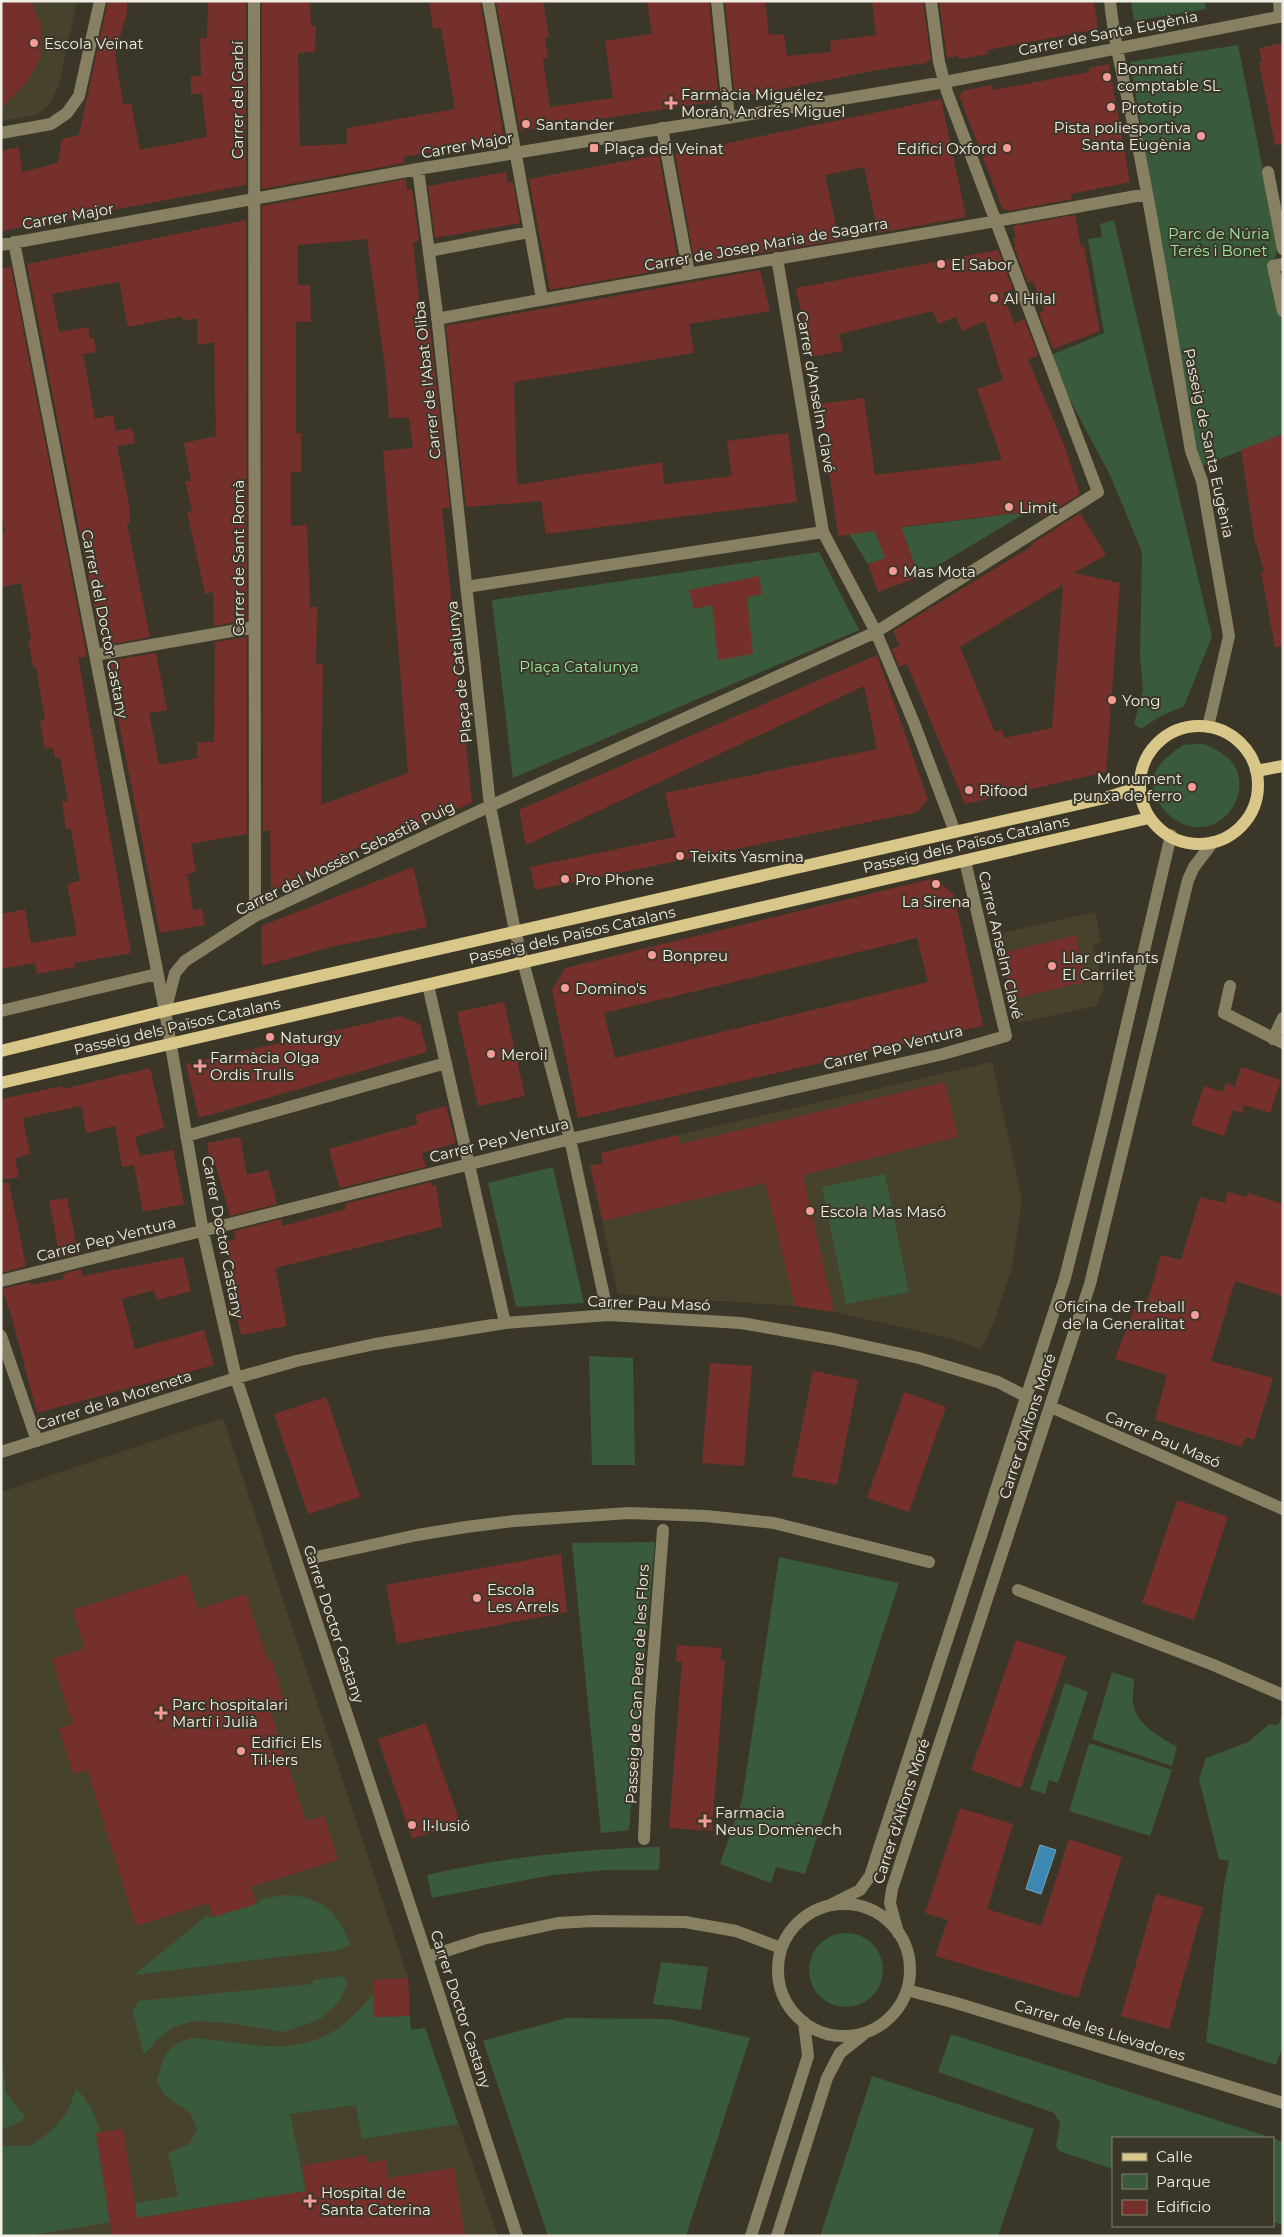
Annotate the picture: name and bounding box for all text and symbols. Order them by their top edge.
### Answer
street label: Carrer de Santa Eugènia [1017,6,1199,60]
place label: Escola Veïnat [44,34,144,53]
marker: Escola Veïnat [28,37,40,49]
street label: Carrer del Garbí [228,40,247,159]
place label: Bonmatí comptable SL [1117,59,1221,95]
marker: Bonmatí comptable SL [1101,71,1113,83]
place label: Farmàcia Miguélez Morán, Andrés Miguel [681,85,845,121]
marker: Farmàcia Miguélez Morán, Andrés Miguel [665,97,677,109]
place label: Prototip [1121,98,1182,117]
marker: Prototip [1105,101,1117,113]
place label: Santander [536,115,614,134]
marker: Santander [520,118,532,130]
place label: Pista poliesportiva Santa Eugènia [1054,118,1191,154]
street label: Carrer Major [420,128,514,162]
marker: Pista poliesportiva Santa Eugènia [1195,130,1207,142]
place label: Plaça del Veinat [604,139,724,158]
place label: Edifici Oxford [897,139,997,158]
marker: Plaça del Veinat [588,142,600,154]
marker: Edifici Oxford [1001,142,1013,154]
street label: Carrer Major [21,199,115,233]
street label: Carrer de Josep Maria de Sagarra [643,213,889,275]
park label: Parc de Núria Terés i Bonet [1168,224,1270,260]
place label: El Sabor [951,255,1013,274]
marker: El Sabor [935,258,947,270]
place label: Al Hilal [1004,289,1056,308]
marker: Al Hilal [988,292,1000,304]
street label: Carrer de l'Abat Oliba [409,300,445,460]
street label: Carrer d'Anselm Clavé [792,310,840,474]
street label: Passeig de Santa Eugènia [1180,346,1238,540]
street label: Carrer de Sant Romà [229,480,248,636]
place label: Limit [1019,498,1058,517]
marker: Limit [1003,501,1015,513]
street label: Carrer del Doctor Castany [77,528,133,721]
place label: Mas Mota [903,562,976,581]
marker: Mas Mota [887,565,899,577]
street label: Plaça de Catalunya [442,600,476,744]
park label: Plaça Catalunya [519,657,639,676]
place label: Yong [1122,691,1160,710]
marker: Yong [1106,694,1118,706]
place label: Monument punxa de ferro [1073,769,1182,805]
place label: Rifood [979,781,1028,800]
marker: Monument punxa de ferro [1186,781,1198,793]
marker: Rifood [963,784,975,796]
street label: Carrer del Mossèn Sebastià Puig [232,797,458,919]
street label: Passeig dels Països Catalans [861,811,1071,877]
place label: Teixits Yasmina [690,847,804,866]
marker: Teixits Yasmina [674,850,686,862]
street label: Carrer Anselm Clavé [975,869,1027,1021]
place label: Pro Phone [575,870,654,889]
marker: Pro Phone [559,873,571,885]
marker: La Sirena [930,878,942,890]
place label: La Sirena [902,892,970,911]
street label: Passeig dels Països Catalans [467,902,677,968]
place label: Bonpreu [662,946,728,965]
place label: Llar d'infants El Carrilet [1062,948,1158,984]
marker: Bonpreu [646,949,658,961]
marker: Llar d'infants El Carrilet [1046,960,1058,972]
place label: Domino's [575,979,646,998]
marker: Domino's [559,982,571,994]
street label: Passeig dels Països Catalans [72,993,282,1059]
street label: Carrer Pep Ventura [821,1020,965,1074]
place label: Naturgy [280,1028,342,1047]
marker: Naturgy [264,1031,276,1043]
place label: Meroil [501,1045,548,1064]
place label: Farmàcia Olga Ordis Trulls [210,1048,320,1084]
marker: Meroil [485,1048,497,1060]
marker: Farmàcia Olga Ordis Trulls [194,1060,206,1072]
street label: Carrer Pep Ventura [427,1113,571,1167]
street label: Carrer Doctor Castany [198,1154,248,1321]
place label: Escola Mas Masó [820,1202,946,1221]
marker: Escola Mas Masó [804,1205,816,1217]
street label: Carrer Pep Ventura [34,1212,178,1266]
street label: Carrer Pau Masó [587,1291,711,1315]
place label: Oficina de Treball de la Generalitat [1054,1297,1185,1333]
marker: Oficina de Treball de la Generalitat [1189,1309,1201,1321]
street label: Carrer d'Alfons Moré [995,1351,1059,1501]
street label: Carrer de la Moreneta [34,1366,194,1434]
street label: Carrer Pau Masó [1102,1406,1224,1472]
street label: Carrer Doctor Castany [299,1543,369,1706]
street label: Passeig de Can Pere de les Flors [621,1564,653,1804]
place label: Escola Les Arrels [487,1580,559,1616]
marker: Escola Les Arrels [471,1592,483,1604]
place label: Parc hospitalari Martí i Julià [172,1695,288,1731]
marker: Parc hospitalari Martí i Julià [154,1706,168,1720]
place label: Edifici Els Til·lers [251,1733,322,1769]
street label: Carrer d'Alfons Moré [869,1736,933,1886]
marker: Edifici Els Til·lers [235,1745,247,1757]
place label: Farmacia Neus Domènech [715,1803,842,1839]
marker: Farmacia Neus Domènech [699,1815,711,1827]
place label: Il•lusió [422,1816,470,1835]
marker: Il•lusió [406,1819,418,1831]
street label: Carrer Doctor Castany [426,1928,496,2091]
street label: Carrer de les Llevadores [1012,1995,1188,2065]
legend [1112,2137,1274,2227]
text: Calle [1156,2147,1193,2166]
text: Parque [1156,2172,1211,2191]
place label: Hospital de Santa Caterina [321,2183,431,2219]
marker: Hospital de Santa Caterina [303,2194,317,2208]
text: Edificio [1156,2197,1211,2216]

